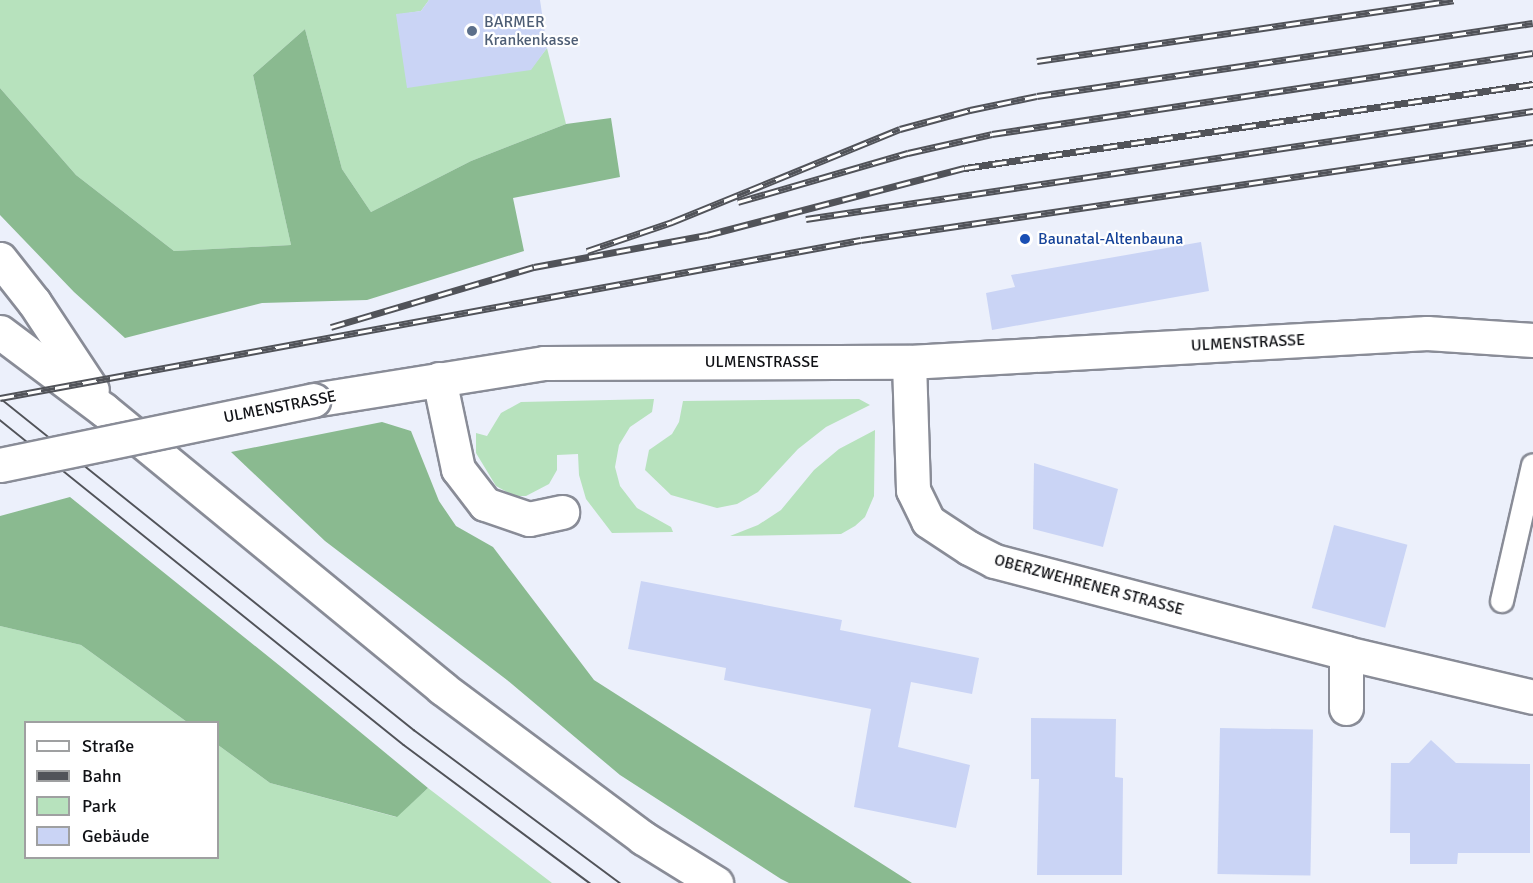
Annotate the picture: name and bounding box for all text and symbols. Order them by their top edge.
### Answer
place label: BARMER Krankenkasse [484,12,579,50]
marker: BARMER Krankenkasse [465,24,479,38]
place label: Baunatal-Altenbauna [1038,229,1183,249]
marker: Baunatal-Altenbauna [1016,230,1034,248]
street label: ULMENSTRASSE [1190,330,1306,356]
street label: ULMENSTRASSE [705,352,819,372]
street label: ULMENSTRASSE [222,387,338,427]
street label: OBERZWEHRENER STRASSE [992,550,1186,620]
legend [24,721,219,859]
text: Straße [82,735,134,757]
text: Bahn [82,765,122,787]
text: Park [82,795,117,817]
text: Gebäude [82,825,150,847]

